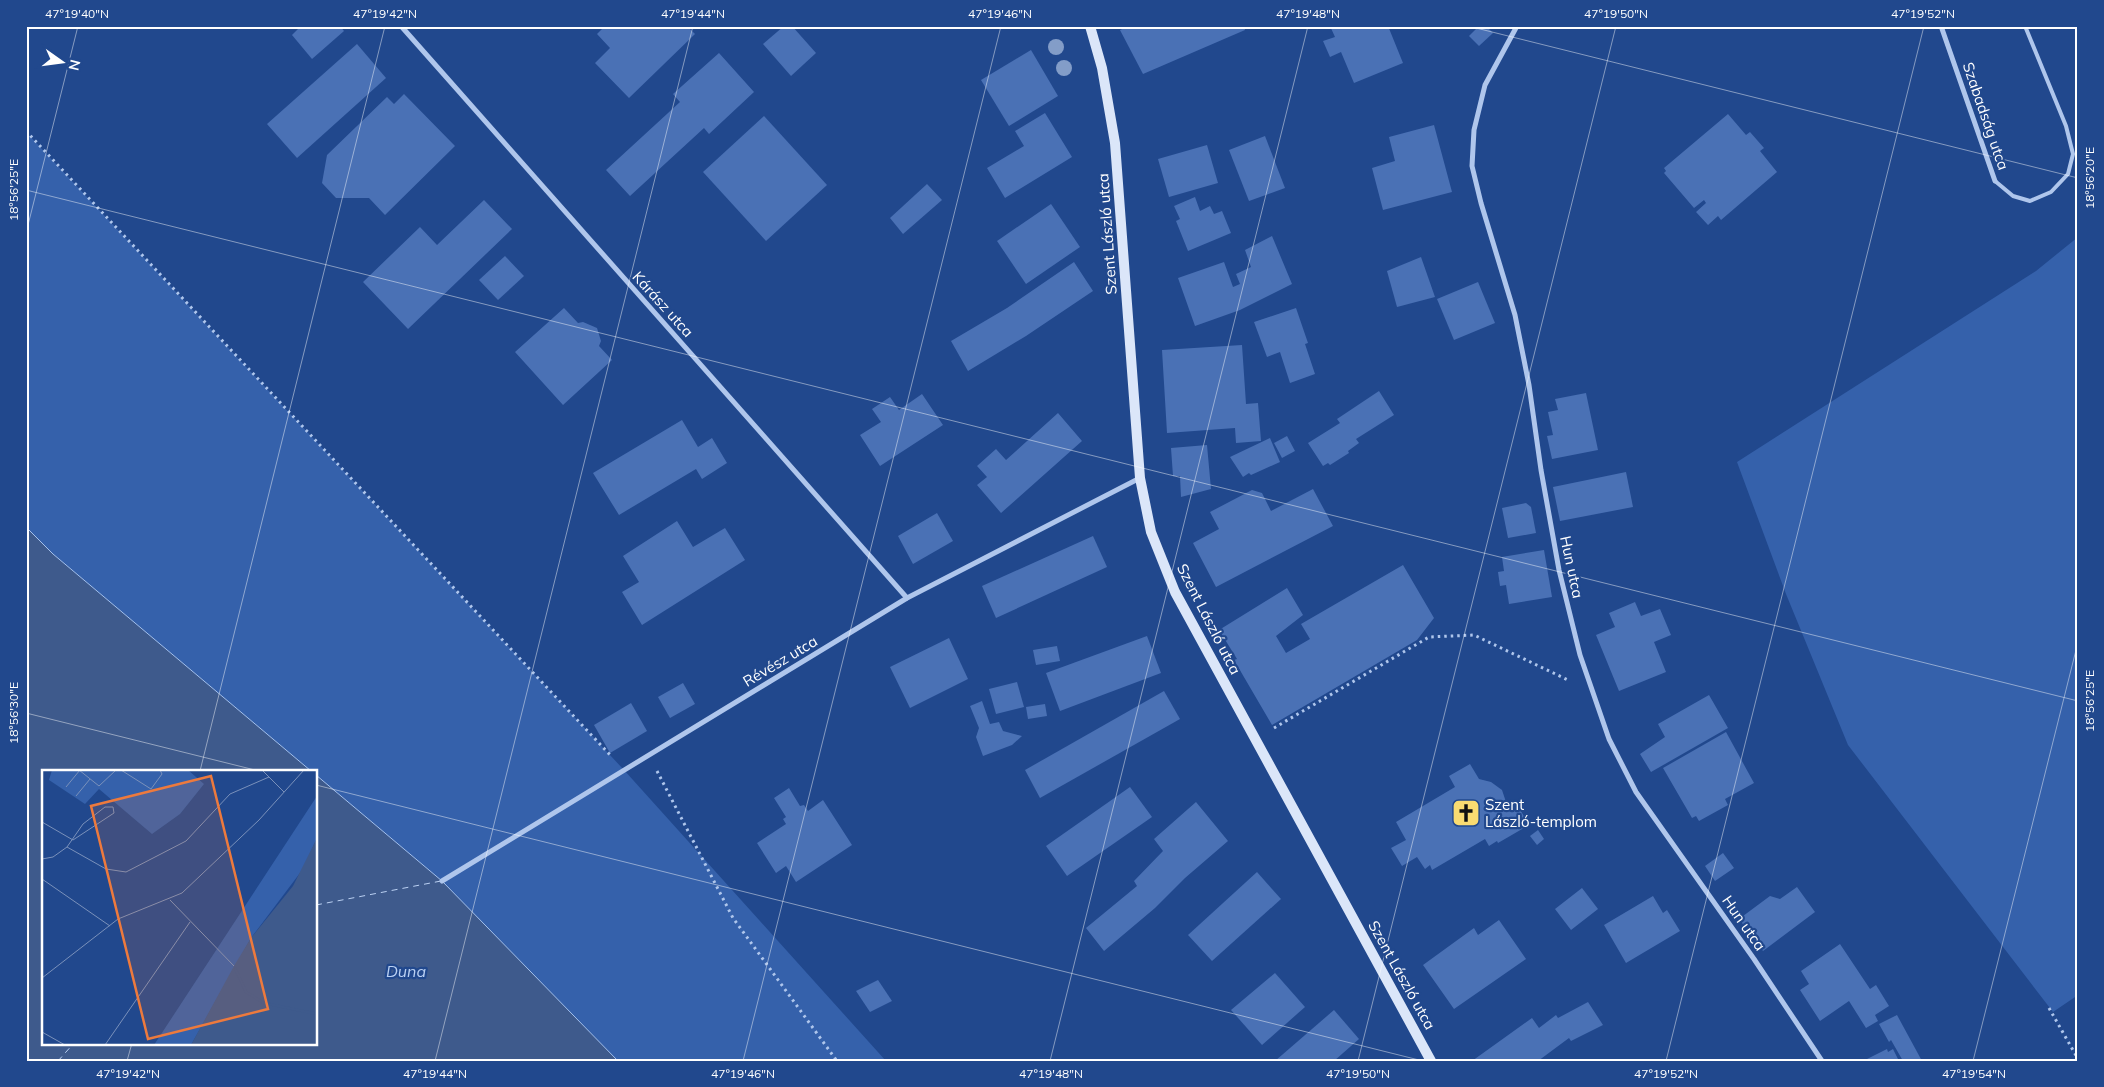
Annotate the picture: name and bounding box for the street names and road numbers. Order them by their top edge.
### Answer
street label: Szabadság utca [1959,60,2013,172]
street label: Szent László utca [1093,173,1121,295]
street label: Kárász utca [628,267,698,341]
street label: Hun utca [1556,534,1588,600]
street label: Szent László utca [1173,560,1245,678]
street label: Révész utca [739,631,821,691]
street label: Hun utca [1718,892,1770,954]
street label: Szent László utca [1364,917,1440,1033]

